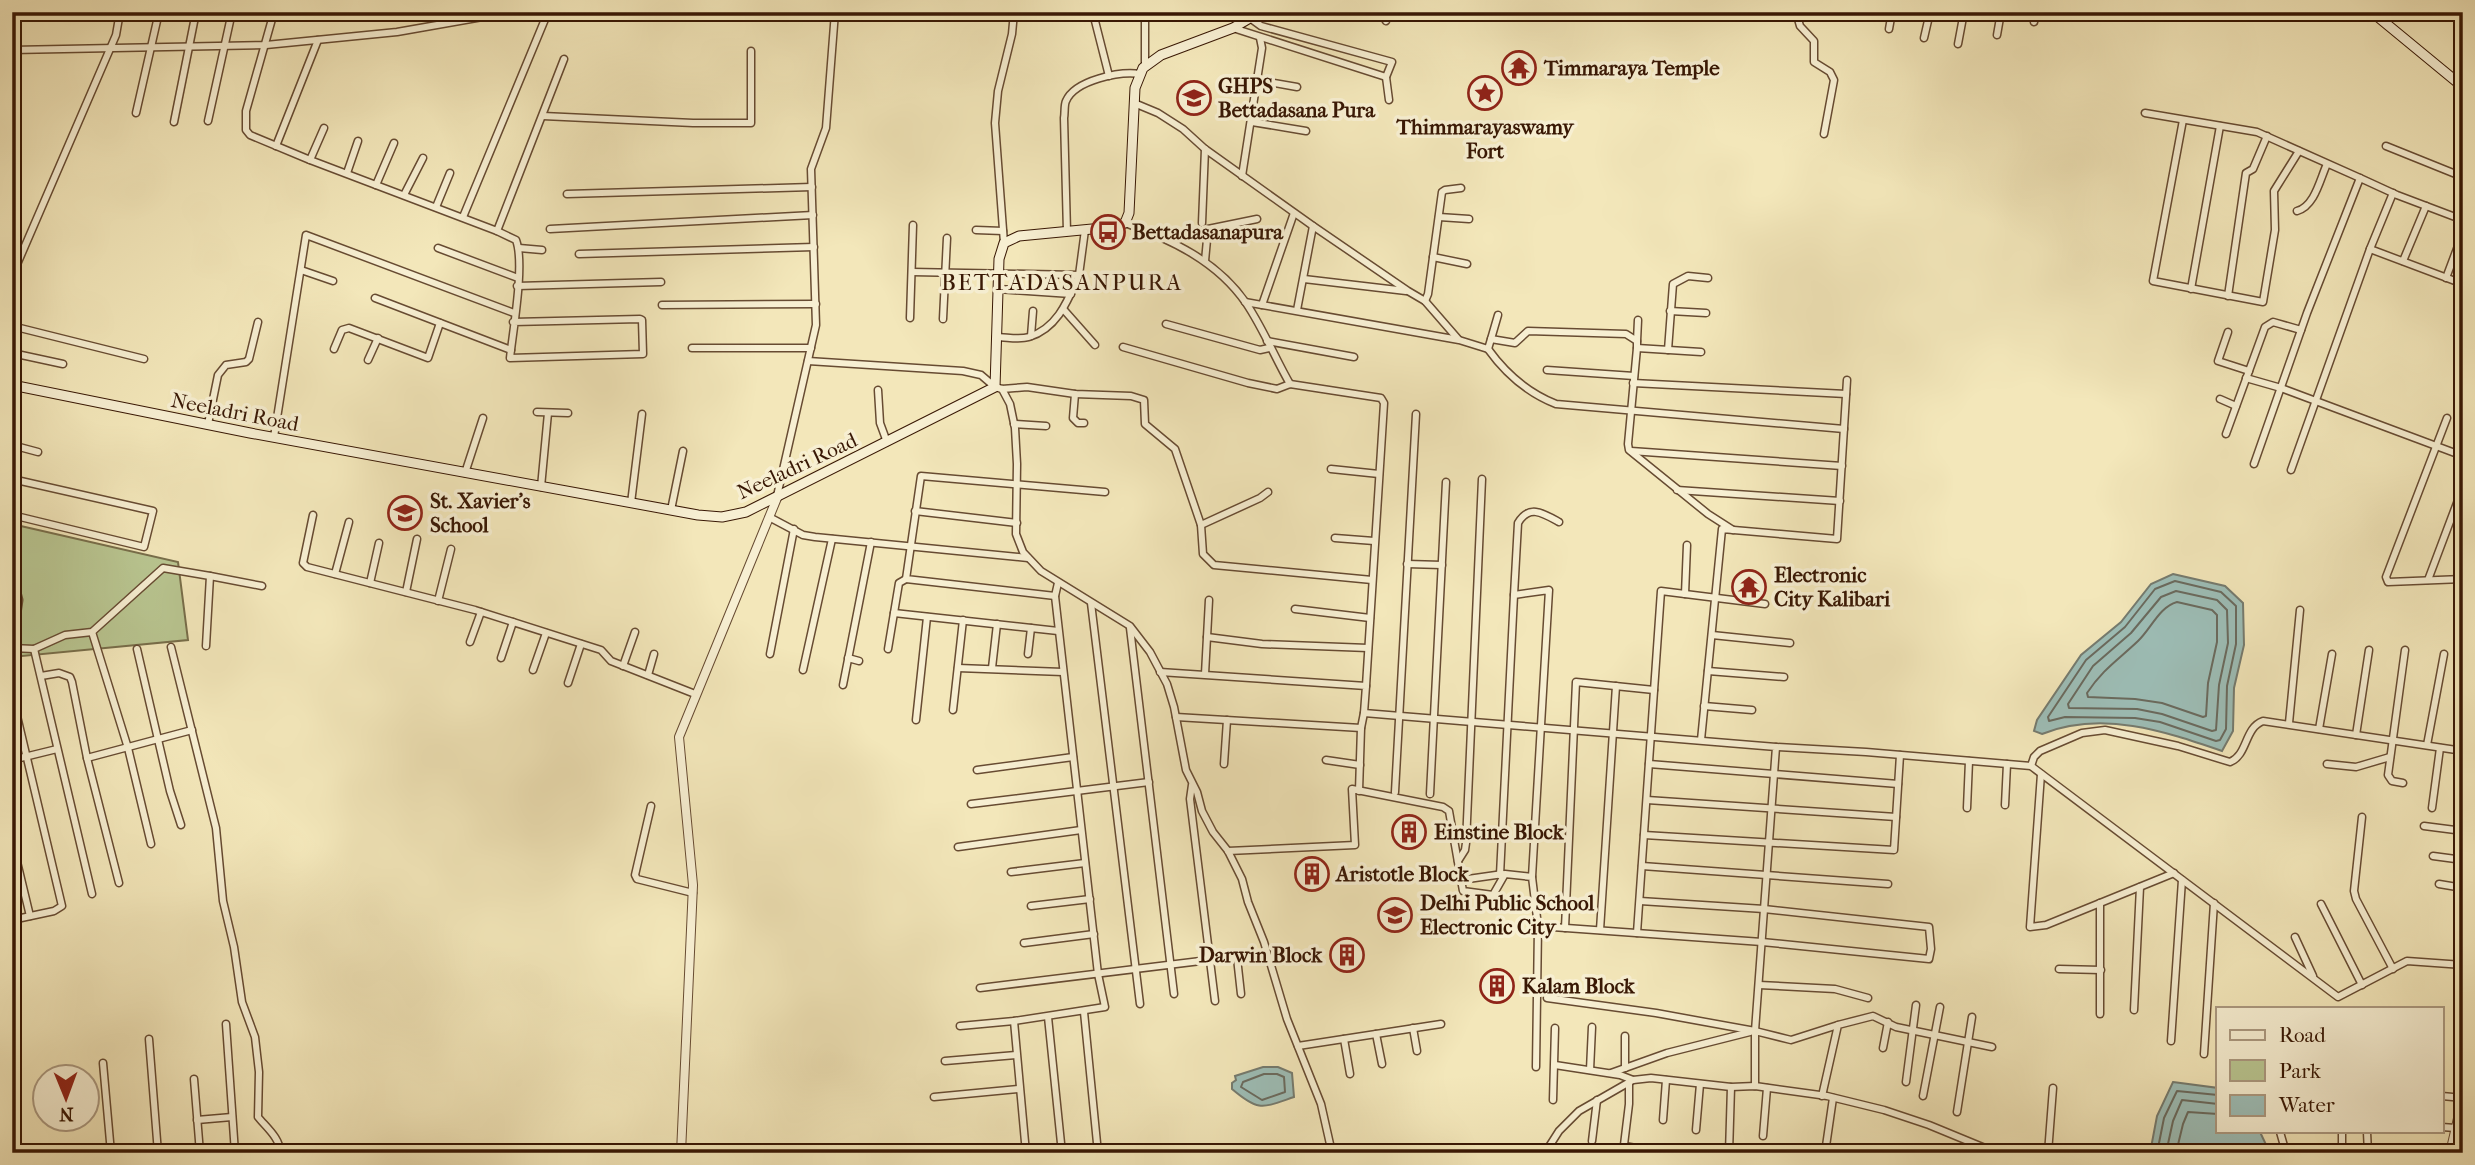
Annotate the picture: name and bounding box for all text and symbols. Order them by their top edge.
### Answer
temple icon: Timmaraya Temple [1500,49,1538,87]
place label: Timmaraya Temple [1543,56,1720,80]
place label: GHPS Bettadasana Pura [1218,74,1376,122]
place icon: Thimmarayaswamy Fort [1466,74,1504,112]
school or university icon: GHPS Bettadasana Pura [1175,79,1213,117]
place label: Thimmarayaswamy Fort [1395,115,1575,163]
bus stop icon: Bettadasanapura [1089,213,1127,251]
place label: Bettadasanapura [1132,220,1284,244]
district label: BETTADASANPURA [941,269,1183,296]
street label: Neeladri Road [169,388,301,436]
street label: Neeladri Road [733,428,861,504]
place label: St. Xavier's School [430,489,531,537]
school or university icon: St. Xavier's School [386,494,424,532]
place label: Electronic City Kalibari [1774,563,1891,611]
temple icon: Electronic City Kalibari [1730,568,1768,606]
building icon: Einstine Block [1390,813,1428,851]
place label: Einstine Block [1434,820,1565,844]
building icon: Aristotle Block [1293,855,1331,893]
place label: Aristotle Block [1334,862,1470,886]
place label: Delhi Public School Electronic City [1420,891,1594,939]
school or university icon: Delhi Public School Electronic City [1376,896,1414,934]
building icon: Darwin Block [1328,936,1366,974]
place label: Darwin Block [1199,943,1323,967]
building icon: Kalam Block [1478,967,1516,1005]
place label: Kalam Block [1522,974,1636,998]
legend [2216,1007,2444,1134]
text: Road [2279,1023,2326,1047]
text: Park [2279,1059,2321,1083]
north arrow [32,1064,102,1134]
text: Water [2278,1093,2335,1117]
text: N [58,1103,74,1125]

